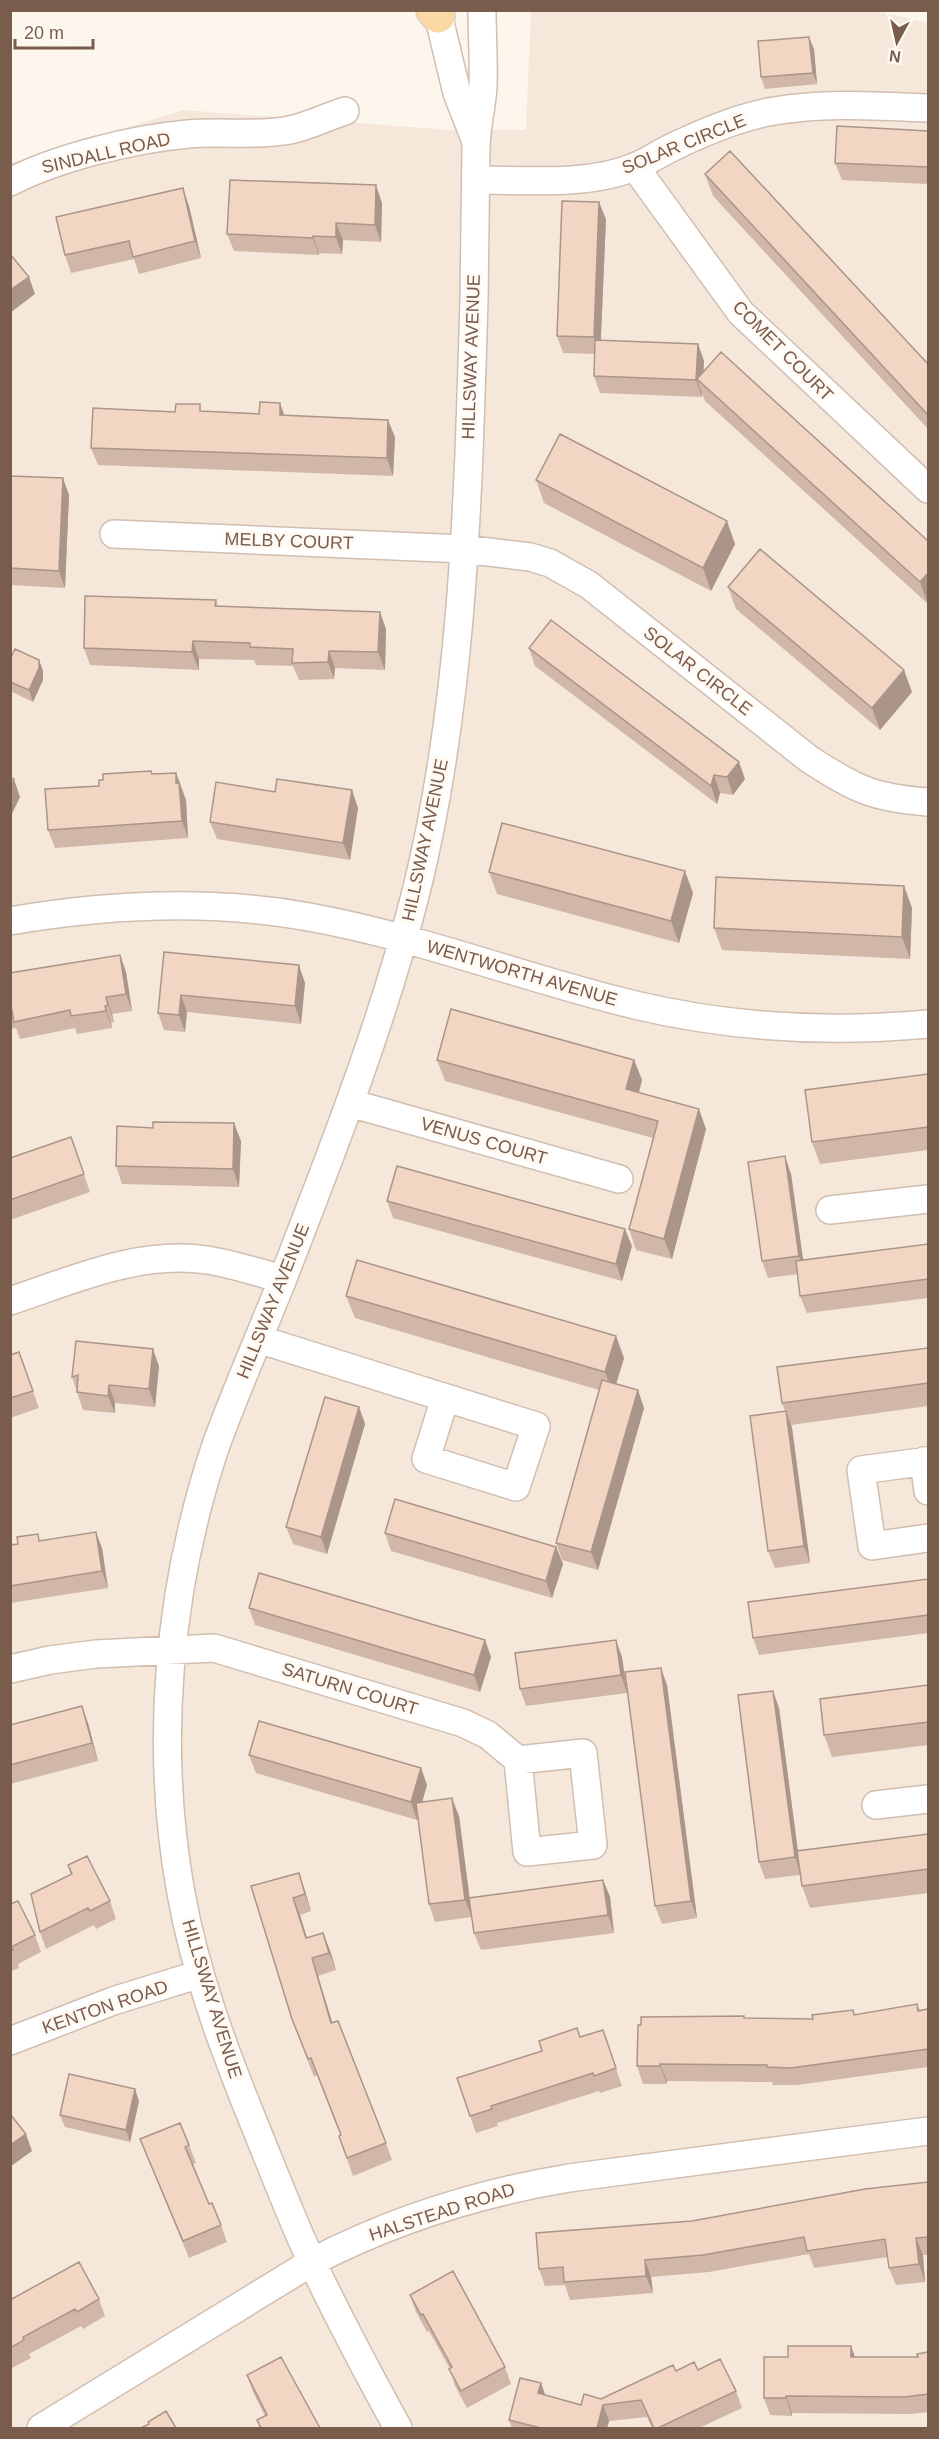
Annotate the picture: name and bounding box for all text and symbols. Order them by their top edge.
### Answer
scale bar [15,12,93,50]
north arrow [867,12,927,72]
text: 20 m [24,23,64,43]
text: N [888,47,902,66]
street label: SOLAR CIRCLE [619,110,749,178]
street label: SINDALL ROAD [40,128,172,178]
street label: HILLSWAY AVENUE [458,274,484,440]
street label: COMET COURT [729,297,837,405]
street label: MELBY COURT [224,529,354,553]
street label: SOLAR CIRCLE [640,622,756,720]
street label: HILLSWAY AVENUE [398,757,452,923]
street label: WENTWORTH AVENUE [424,936,620,1010]
street label: VENUS COURT [418,1113,550,1169]
street label: HILLSWAY AVENUE [233,1221,313,1381]
street label: SATURN COURT [279,1659,421,1719]
street label: HILLSWAY AVENUE [178,1917,246,2081]
street label: KENTON ROAD [39,1976,171,2038]
street label: HALSTEAD ROAD [367,2179,517,2245]

